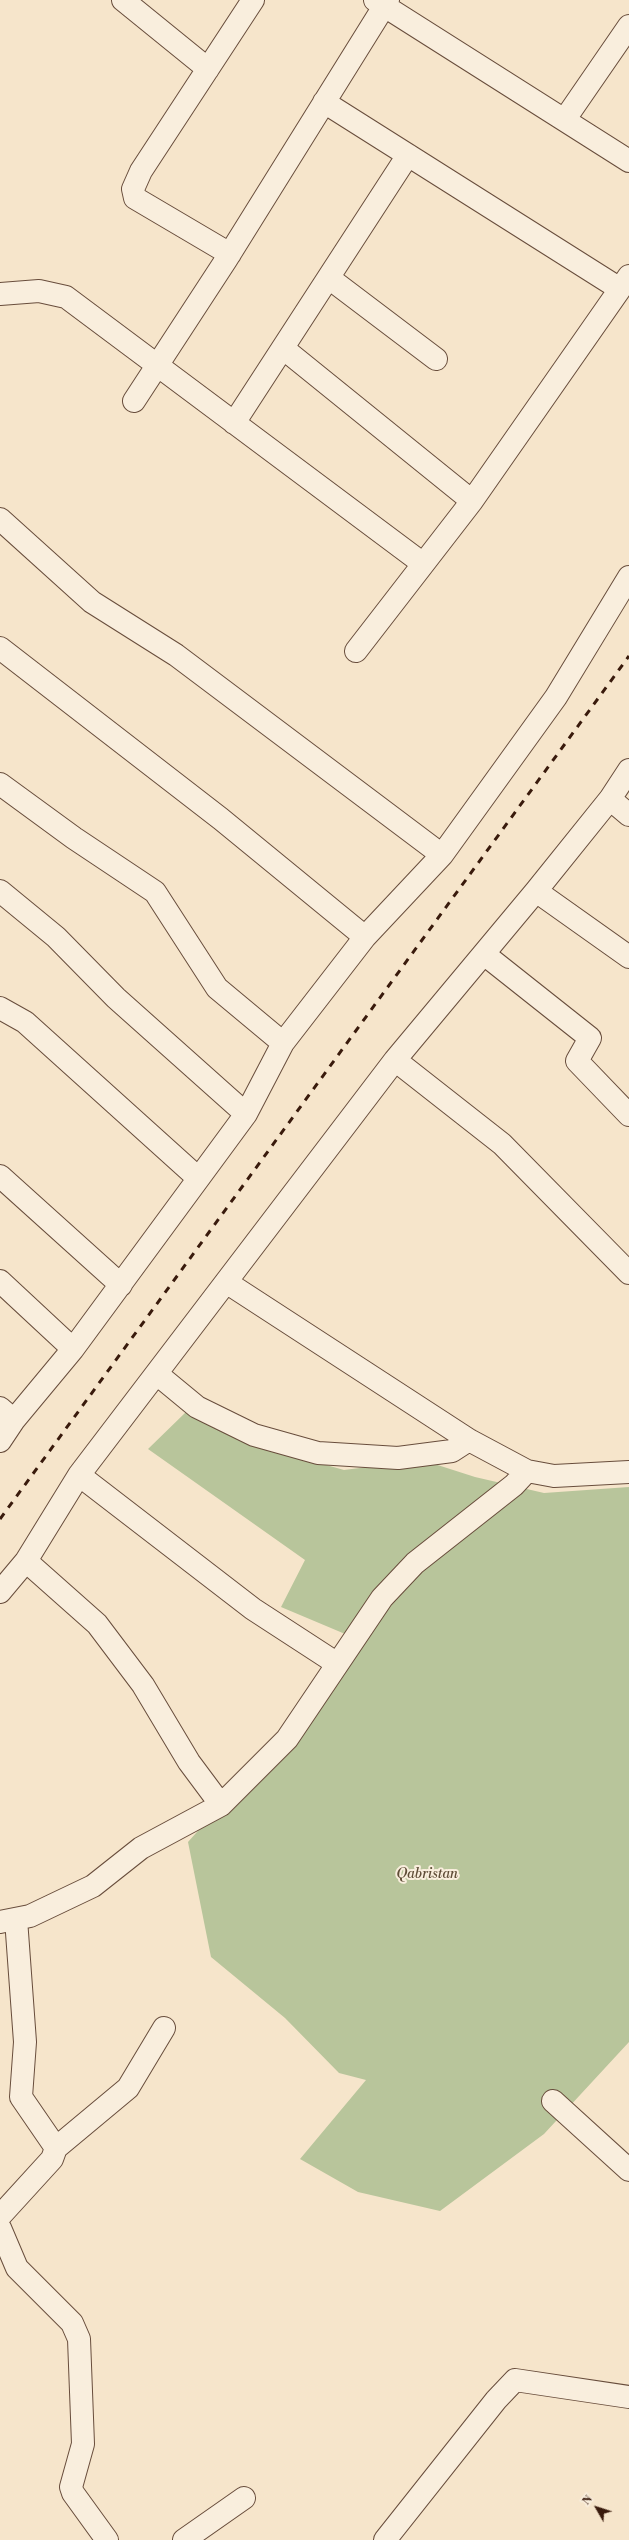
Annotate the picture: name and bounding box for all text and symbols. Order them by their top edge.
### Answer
park label: Qabristan [396,1867,458,1883]
north arrow [577,2488,617,2528]
text: N [579,2493,596,2508]

